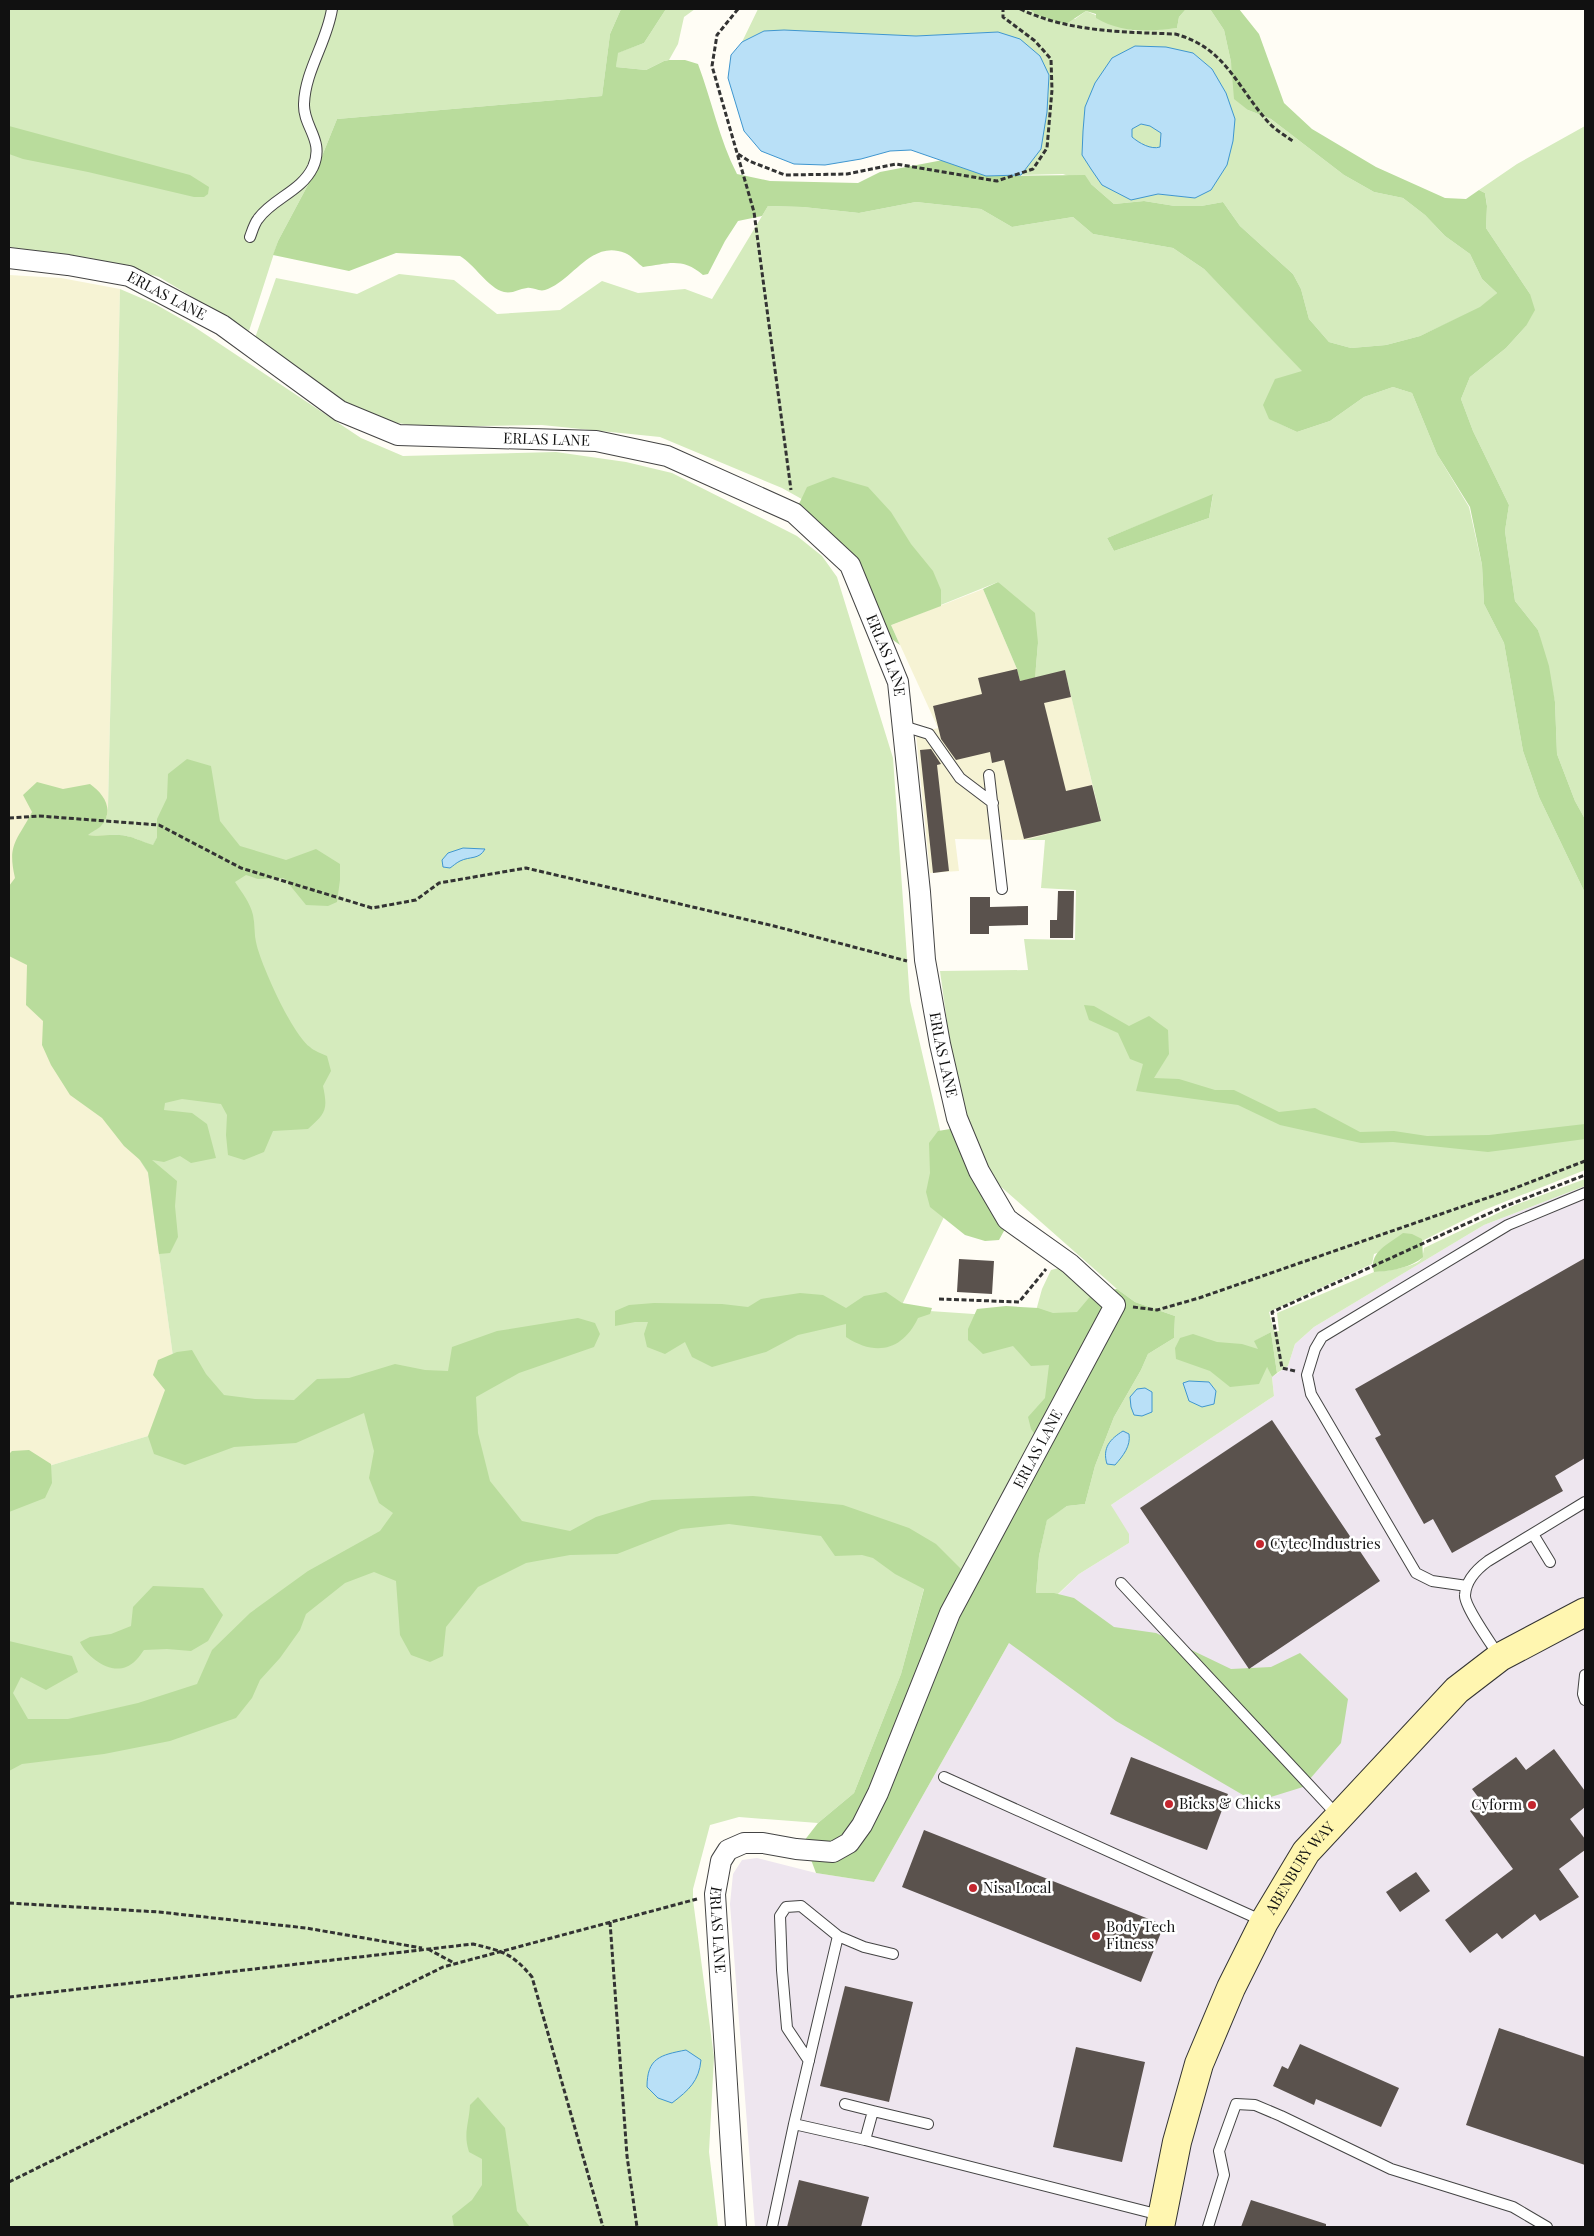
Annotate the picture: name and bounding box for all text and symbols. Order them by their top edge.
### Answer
street label: ERLAS LANE [124,266,210,324]
street label: ERLAS LANE [503,427,590,450]
street label: ERLAS LANE [862,611,910,697]
street label: ERLAS LANE [926,1010,963,1099]
street label: ERLAS LANE [1008,1406,1066,1491]
place label: Cytec Industries [1270,1533,1381,1553]
marker: Cytec Industries [1254,1538,1266,1550]
place label: Bicks & Chicks [1179,1793,1281,1813]
place label: Cyform [1471,1794,1523,1814]
marker: Bicks & Chicks [1163,1798,1175,1810]
marker: Cyform [1526,1799,1538,1811]
street label: ABENBURY WAY [1260,1817,1338,1918]
place label: Nisa Local [983,1877,1052,1897]
marker: Nisa Local [967,1882,979,1894]
street label: ERLAS LANE [706,1885,731,1974]
place label: Body Tech Fitness [1106,1916,1175,1953]
marker: Body Tech Fitness [1090,1930,1102,1942]

